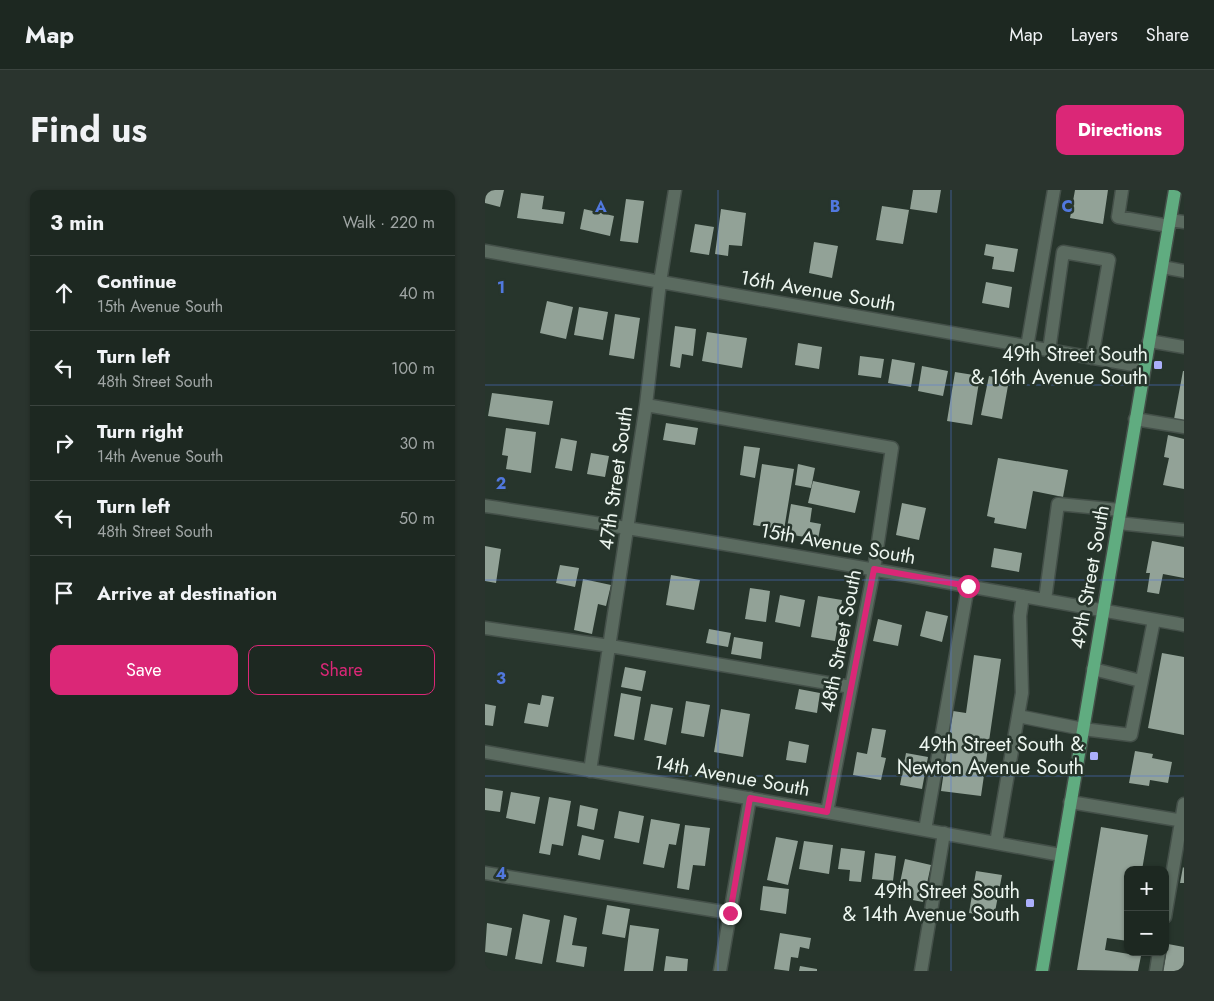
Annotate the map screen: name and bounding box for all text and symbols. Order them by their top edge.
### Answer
text: Map [25,17,74,52]
text: Map [1009,22,1043,48]
text: Layers [1071,22,1118,48]
text: Share [1146,22,1189,48]
text: Find us [30,105,147,155]
button: Directions [1056,105,1184,155]
text: A [594,195,607,218]
text: B [830,195,840,218]
text: C [1061,195,1073,218]
text: 3 min [50,208,104,238]
text: Walk · 220 m [343,211,435,234]
street label: 16th Avenue South [738,263,898,319]
text: Continue [97,268,176,295]
text: 1 [497,276,505,299]
icon: ahead [50,279,78,307]
text: 40 m [399,282,435,305]
text: 15th Avenue South [97,295,223,318]
place label: 49th Street South & 16th Avenue South [971,340,1148,392]
text: Turn left [97,343,170,370]
icon: left [50,354,78,382]
text: 100 m [391,357,435,380]
marker: 49th Street South & 16th Avenue South [1152,359,1164,371]
text: 48th Street South [97,370,213,393]
street label: 47th Street South [592,404,640,552]
text: Turn right [97,418,183,445]
icon: right [50,429,78,457]
text: 30 m [399,432,435,455]
text: 14th Avenue South [97,445,223,468]
text: 2 [496,472,506,495]
text: Turn left [97,493,170,520]
street label: 49th Street South [1063,503,1117,651]
icon: left [50,504,78,532]
text: 50 m [399,507,435,530]
street label: 15th Avenue South [758,516,918,572]
text: 48th Street South [97,520,213,543]
street label: 48th Street South [813,567,869,715]
route start [957,575,980,598]
icon: arrive [50,579,78,607]
text: Arrive at destination [97,580,277,607]
button: Save [50,645,238,695]
button: Share [248,645,435,695]
text: 3 [496,667,506,690]
place label: 49th Street South & Newton Avenue South [897,730,1084,782]
street label: 14th Avenue South [652,748,812,804]
marker: 49th Street South & Newton Avenue South [1088,750,1100,762]
text: 4 [495,862,507,885]
map controls [1124,866,1169,956]
button: + [1124,866,1169,911]
place label: 49th Street South & 14th Avenue South [843,877,1020,929]
marker: 49th Street South & 14th Avenue South [1024,897,1036,909]
route end [719,902,742,925]
button: − [1124,911,1169,956]

